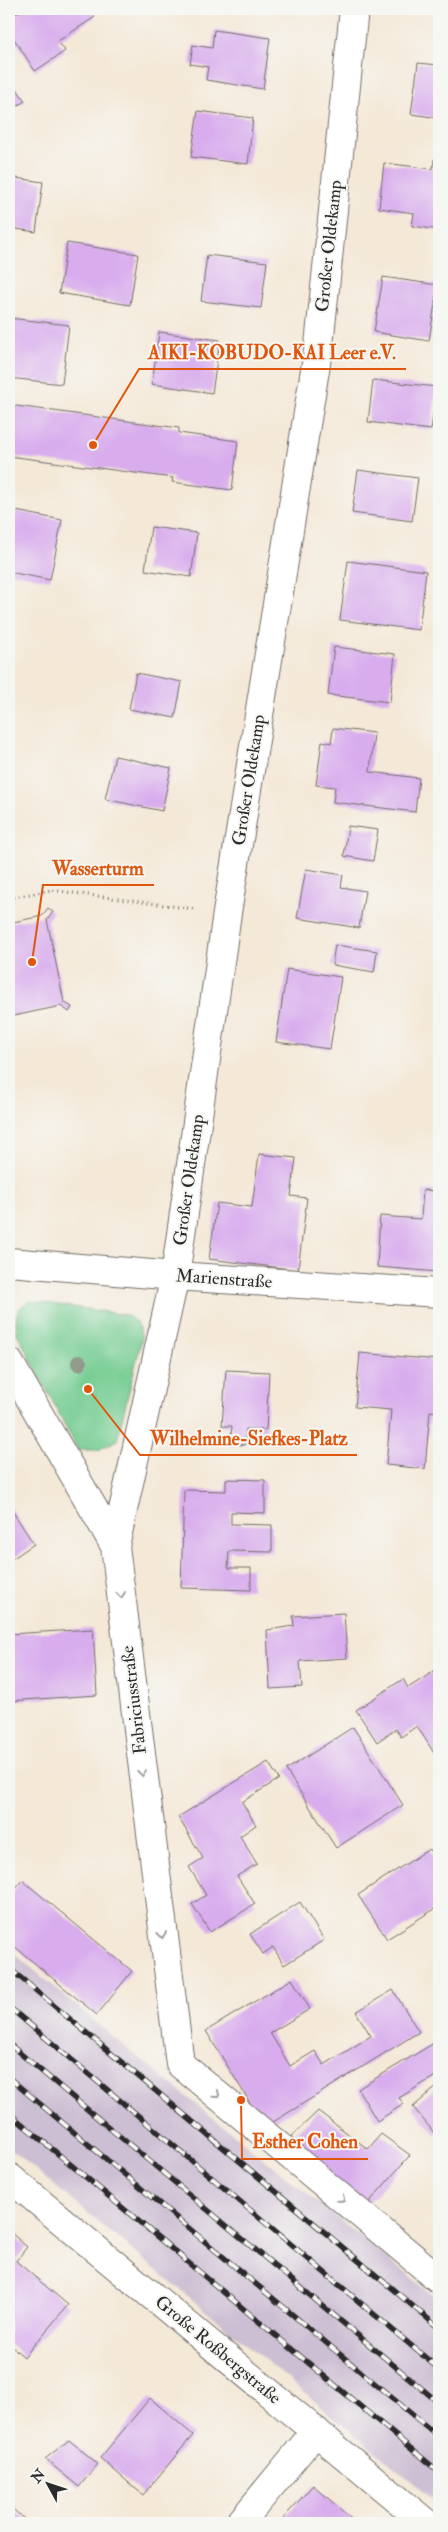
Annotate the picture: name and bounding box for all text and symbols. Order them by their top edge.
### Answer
street label: Großer Oldekamp [311,179,347,313]
callout: AIKI-KOBUDO-KAI Leer e.V. [139,335,406,369]
text: AIKI-KOBUDO-KAI Leer e.V. [147,341,396,365]
street label: Großer Oldekamp [227,713,271,847]
callout: Wasserturm [43,851,154,885]
text: Wasserturm [51,857,144,881]
street label: Großer Oldekamp [168,1113,210,1247]
street label: Marienstraße [175,1264,273,1294]
callout: Wilhelmine-Siefkes-Platz [140,1421,357,1455]
text: Wilhelmine-Siefkes-Platz [149,1427,349,1451]
one-way arrow [115,1591,126,1599]
street label: Fabriciusstraße [116,1644,152,1756]
one-way arrow [136,1770,147,1778]
one-way arrow [156,1931,167,1939]
one-way arrow [211,2089,220,2098]
callout: Esther Cohen [242,2125,368,2159]
text: Esther Cohen [252,2130,358,2154]
one-way arrow [336,2193,345,2201]
street label: Große Roßbergstraße [150,2291,286,2410]
north arrow [22,2460,72,2510]
text: N [27,2465,49,2487]

